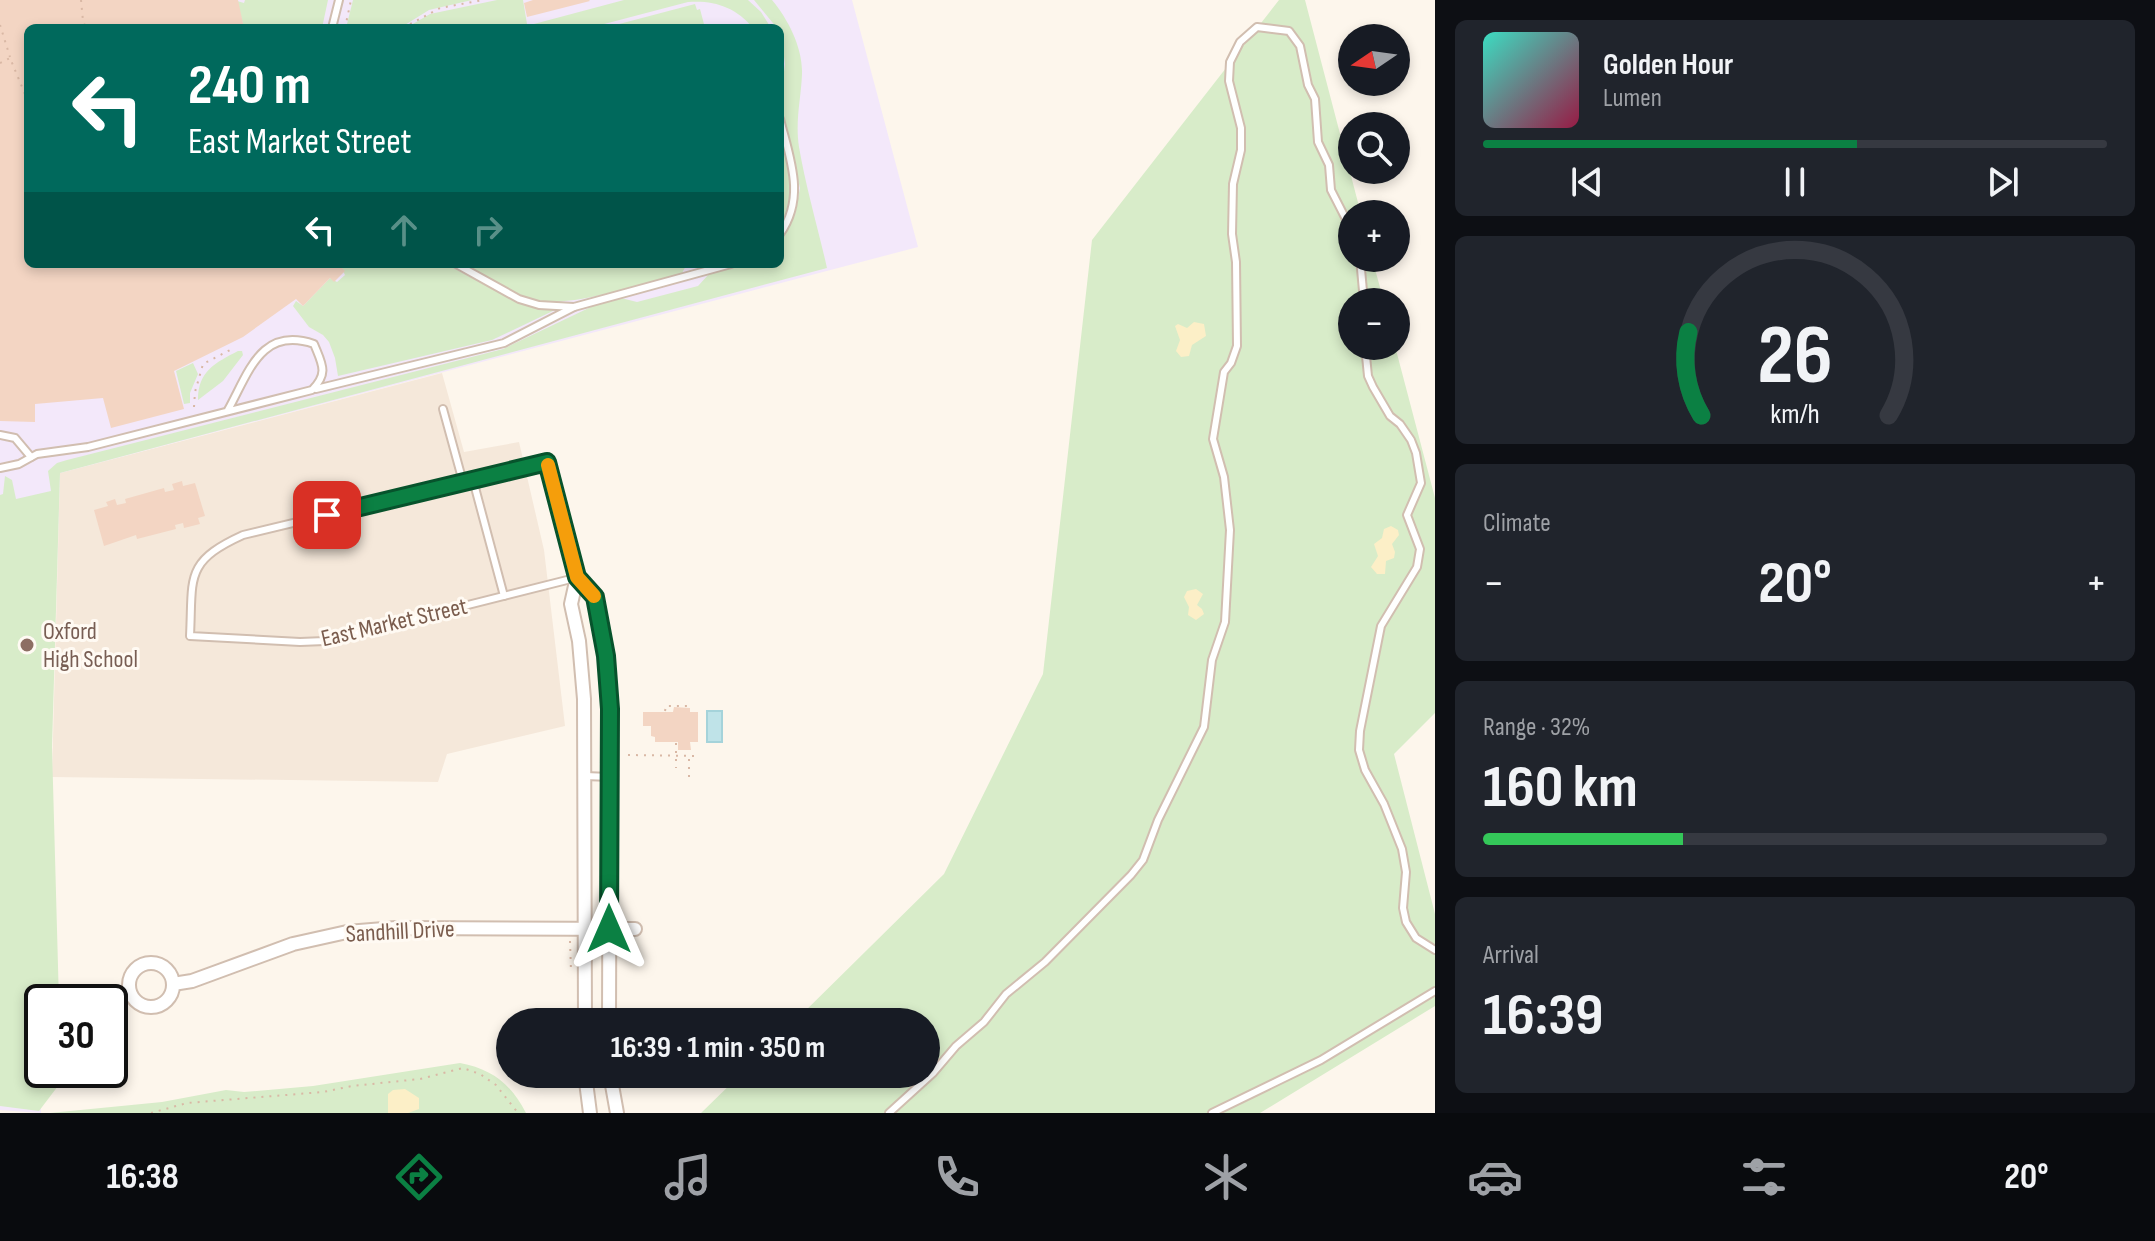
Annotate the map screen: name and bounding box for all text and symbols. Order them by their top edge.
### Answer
north arrow [1338,24,1410,96]
map controls [1338,24,1410,360]
text: Golden Hour [1603,47,1733,83]
text: 240 m [188,53,311,120]
icon: left [56,56,160,160]
text: Lumen [1603,83,1662,114]
button: search [1338,112,1410,184]
text: East Market Street [188,121,412,164]
icon: previous [1565,160,1609,204]
icon: pause [1773,160,1817,204]
icon: next [1981,160,2025,204]
button: + [1338,200,1410,272]
icon: left [298,208,342,252]
icon: ahead [382,208,426,252]
icon: right [466,208,510,252]
button: − [1338,288,1410,360]
text: 26 [1757,307,1833,407]
text: km/h [1770,397,1820,432]
pin [293,481,361,549]
icon: arrive [305,493,349,537]
text: Climate [1483,508,1551,539]
text: 20° [1758,548,1832,620]
text: − [1483,557,1505,610]
text: + [2085,557,2107,610]
street label: East Market Street [318,592,470,653]
place label: Oxford High School [43,617,138,674]
marker: Oxford High School [18,636,36,654]
text: Range · 32% [1483,712,1590,743]
text: 160 km [1483,752,1638,824]
position arrow [567,887,651,971]
street label: Sandhill Drive [345,914,455,949]
text: Arrival [1483,940,1539,971]
text: 16:39 [1483,980,1603,1052]
speed limit sign: 30 [24,984,128,1088]
text: 16:39 · 1 min · 350 m [611,1030,825,1066]
icon: directions [391,1149,447,1205]
icon: music [660,1149,716,1205]
icon: phone [929,1149,985,1205]
icon: climate [1198,1149,1254,1205]
icon: car [1467,1149,1523,1205]
icon: filters [1736,1149,1792,1205]
text: 16:38 [106,1156,179,1199]
text: 20° [2004,1156,2049,1199]

